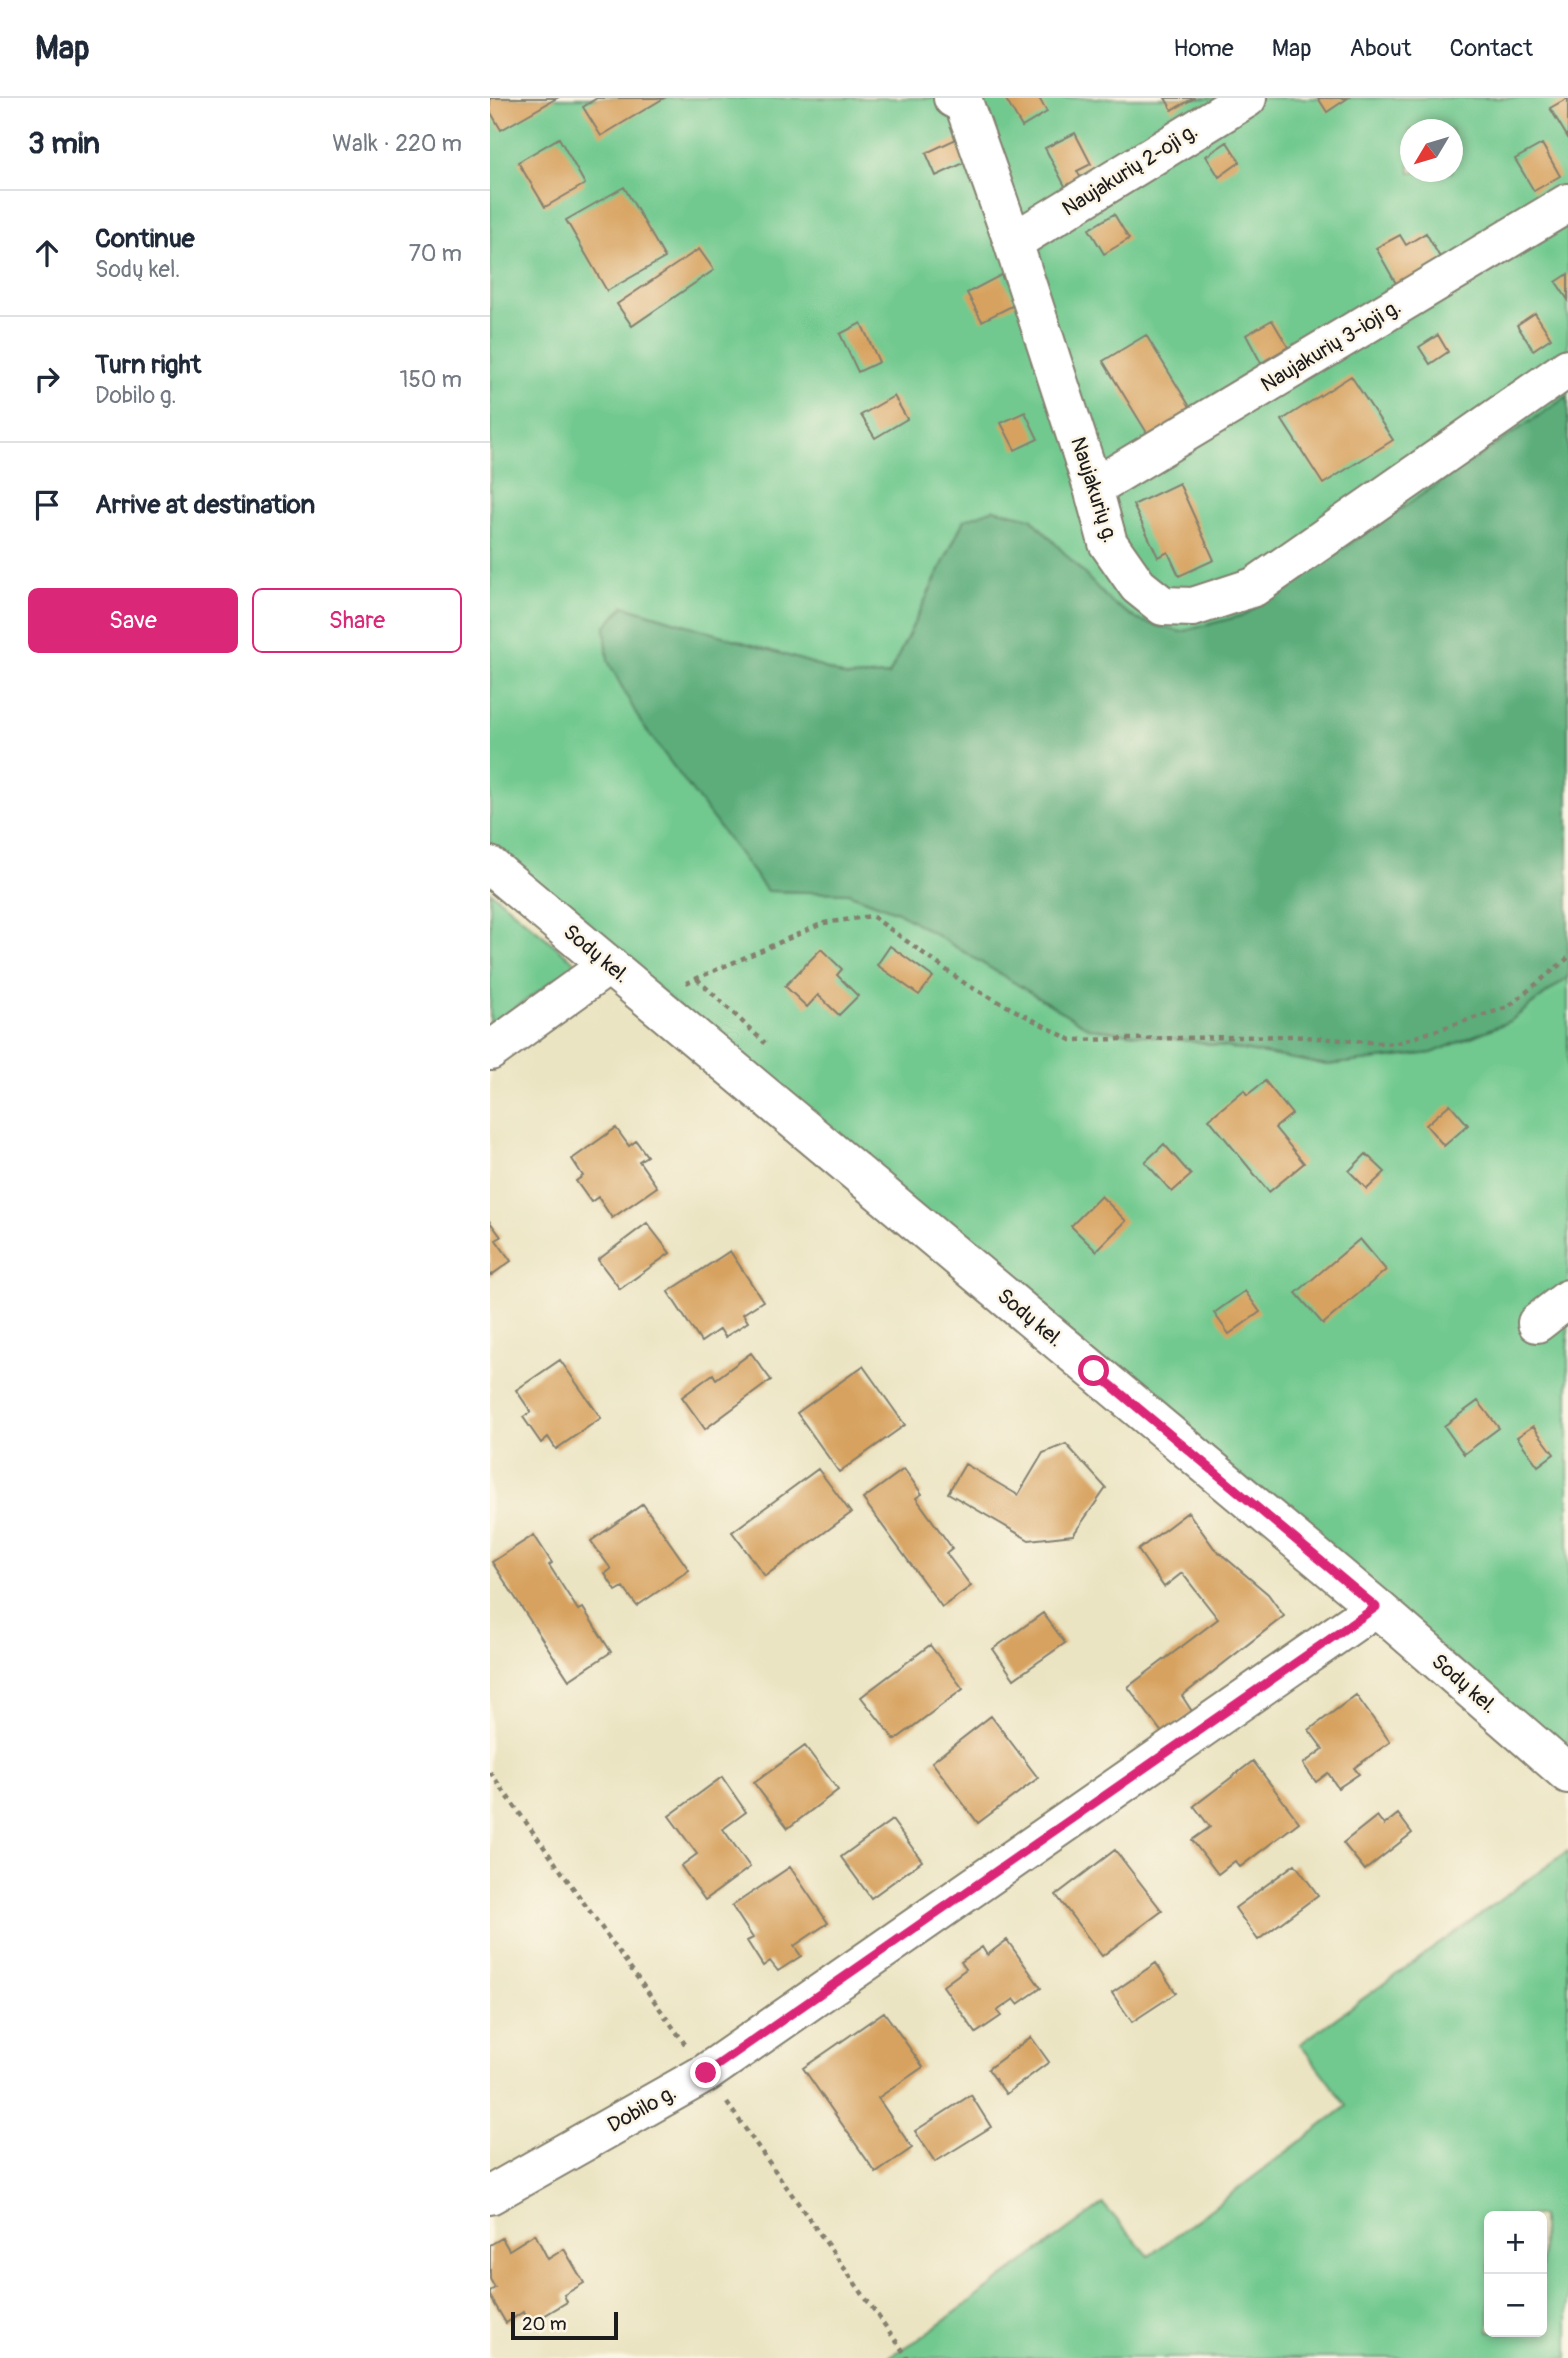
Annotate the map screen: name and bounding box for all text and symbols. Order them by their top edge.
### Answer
text: Map [35,28,90,69]
text: Home [1173,34,1234,63]
text: Map [1272,34,1312,63]
text: About [1350,34,1412,63]
text: Contact [1450,34,1533,63]
street label: Naujakurių 2-oji g. [1057,117,1203,223]
north arrow [1400,119,1463,182]
text: 3 min [28,125,100,162]
text: Walk · 220 m [332,129,462,158]
text: Continue [95,223,195,255]
icon: ahead [28,234,66,272]
text: 70 m [409,239,462,268]
text: Sodų kel. [95,255,180,284]
street label: Naujakurių 3-ioji g. [1256,294,1406,398]
text: Turn right [95,349,201,381]
icon: right [28,360,66,398]
text: 150 m [399,365,462,394]
text: Dobilo g. [95,381,177,410]
street label: Naujakurių g. [1064,434,1124,546]
icon: arrive [28,486,66,524]
text: Arrive at destination [95,489,315,521]
button: Save [28,588,238,653]
button: Share [252,588,462,653]
street label: Sodų kel. [557,919,635,989]
street label: Sodų kel. [991,1283,1069,1353]
route start [1078,1355,1109,1386]
street label: Sodų kel. [1426,1648,1502,1720]
route end [690,2057,721,2088]
street label: Dobilo g. [603,2079,681,2139]
map controls [1484,2211,1547,2337]
button: + [1484,2211,1547,2274]
button: − [1484,2274,1547,2337]
scale bar [511,2309,618,2341]
text: 20 m [522,2312,567,2336]

